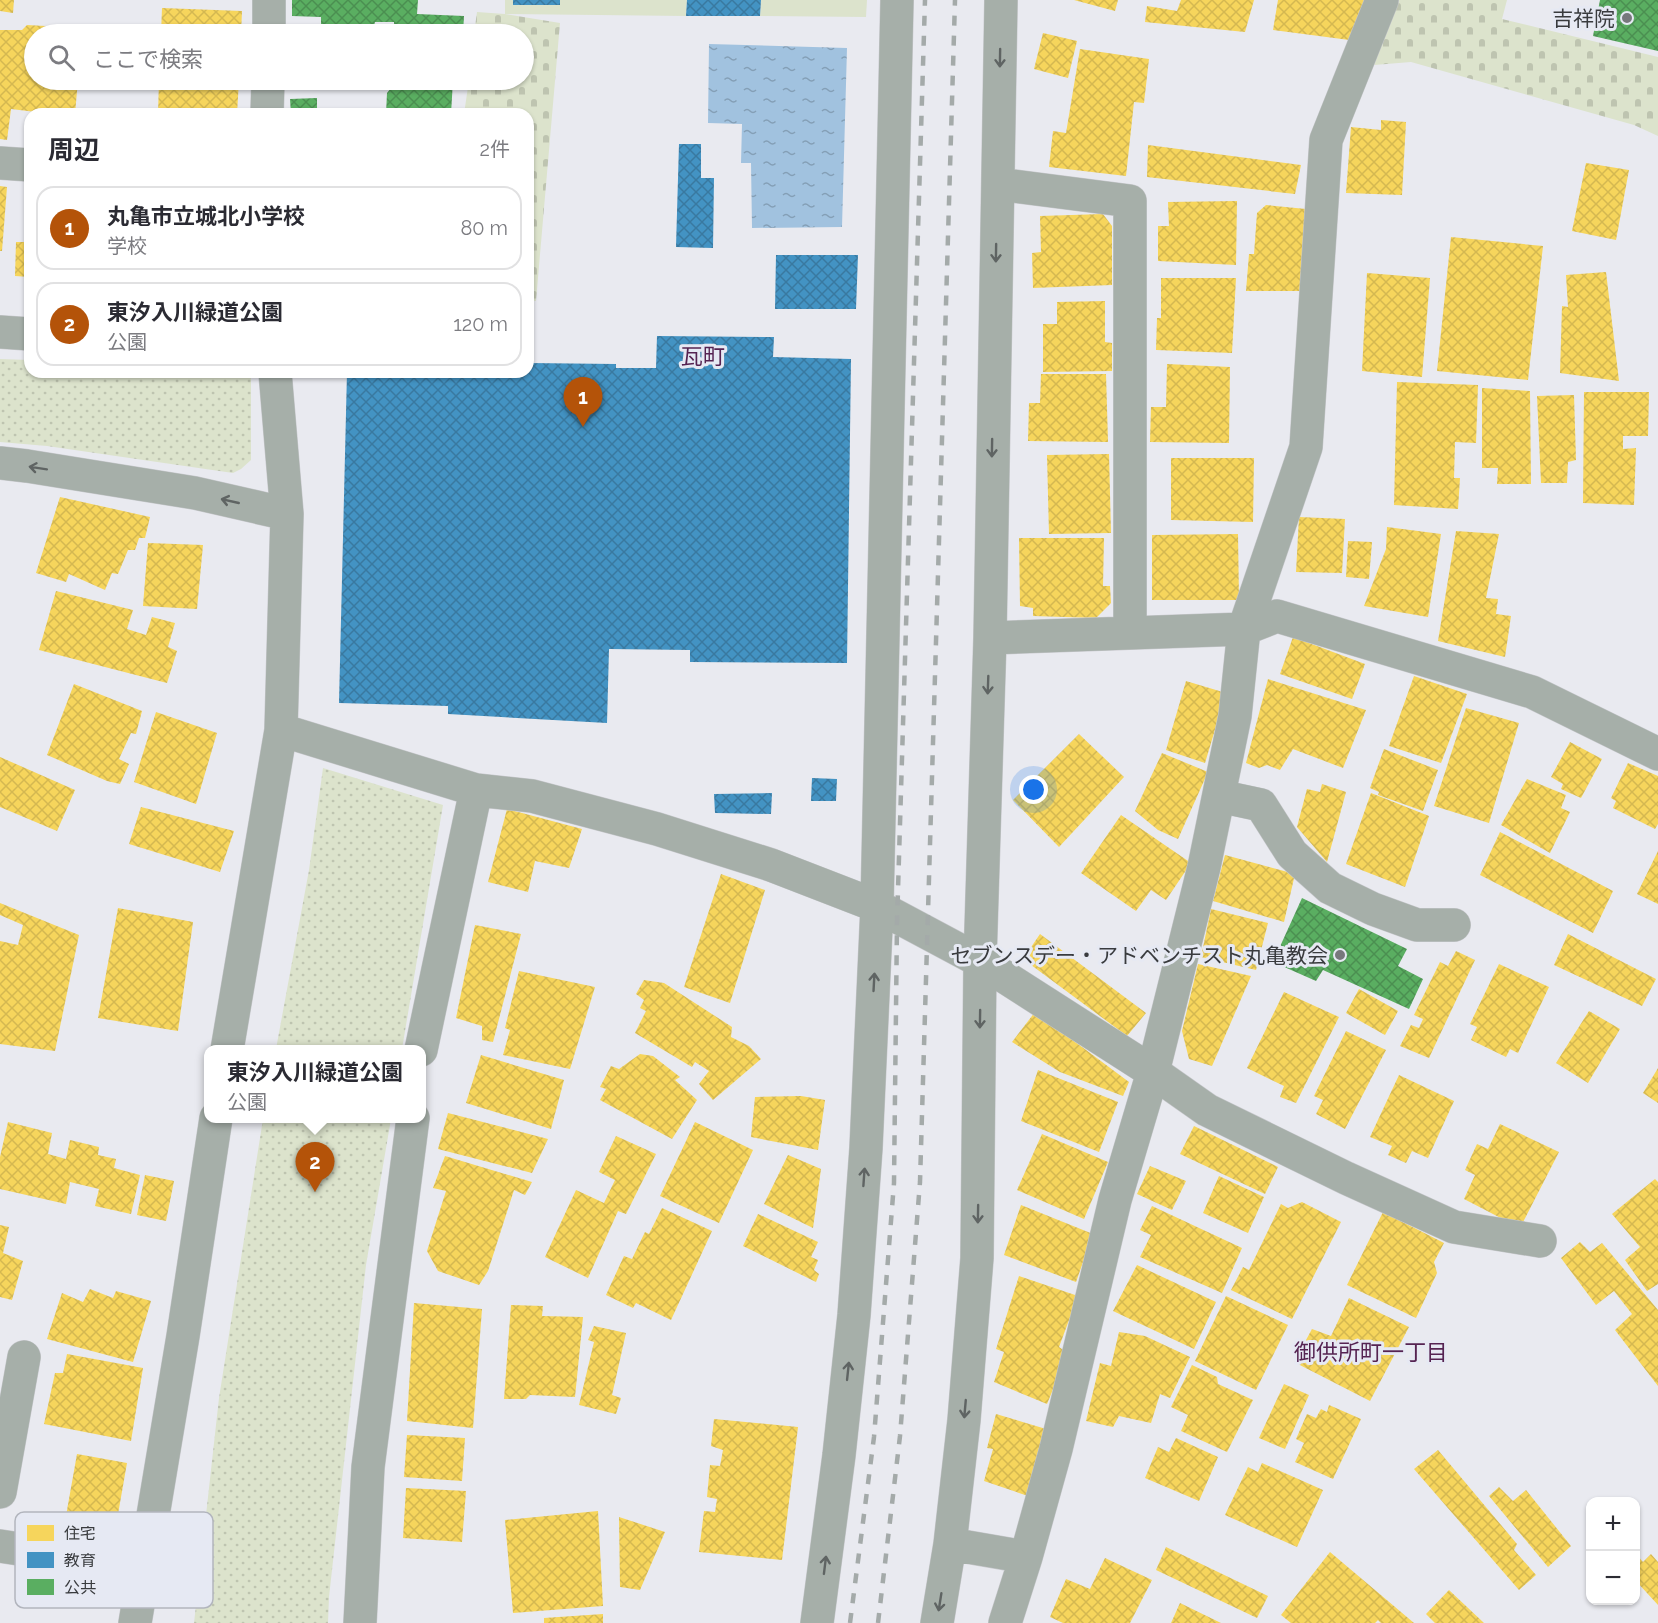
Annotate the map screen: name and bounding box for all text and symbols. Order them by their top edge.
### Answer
place label: 吉祥院 [1552,6,1615,31]
marker: 吉祥院 [1620,11,1634,25]
search box [24,24,534,90]
icon: search [45,41,78,74]
text: ここで検索 [93,46,203,72]
one-way arrow [994,48,1006,68]
text: 周辺 [48,135,100,165]
text: 2件 [480,137,510,161]
text: 丸亀市立城北小学校 [107,203,305,229]
text: 1 [65,216,74,240]
text: 80 m [460,216,508,240]
text: 学校 [107,234,147,258]
one-way arrow [991,243,1002,263]
text: 東汐入川緑道公園 [107,299,283,325]
text: 2 [64,312,75,336]
text: 120 m [453,312,508,336]
text: 公園 [107,330,147,354]
district label: 瓦町 [681,343,725,369]
pin: 1 [564,378,602,427]
one-way arrow [987,438,998,458]
one-way arrow [28,462,48,473]
one-way arrow [221,494,240,506]
one-way arrow [983,675,994,695]
your location [1019,775,1048,804]
place label: セブンスデー・アドベンチスト丸亀教会 [950,943,1328,968]
marker: セブンスデー・アドベンチスト丸亀教会 [1333,948,1347,962]
one-way arrow [868,973,879,993]
one-way arrow [974,1009,986,1029]
popup [204,1045,426,1123]
text: 東汐入川緑道公園 [227,1059,403,1085]
text: 公園 [227,1090,267,1114]
pin: 2 [296,1142,334,1192]
one-way arrow [859,1168,870,1188]
one-way arrow [972,1204,984,1224]
district label: 御供所町一丁目 [1294,1339,1448,1365]
one-way arrow [843,1362,854,1382]
one-way arrow [959,1398,970,1418]
map controls [1586,1497,1640,1605]
button: + [1586,1497,1640,1551]
legend [15,1512,213,1608]
text: 住宅 [64,1524,96,1543]
text: 教育 [64,1551,96,1570]
button: − [1586,1551,1640,1605]
one-way arrow [819,1556,830,1575]
text: 公共 [64,1578,96,1597]
one-way arrow [934,1592,945,1611]

